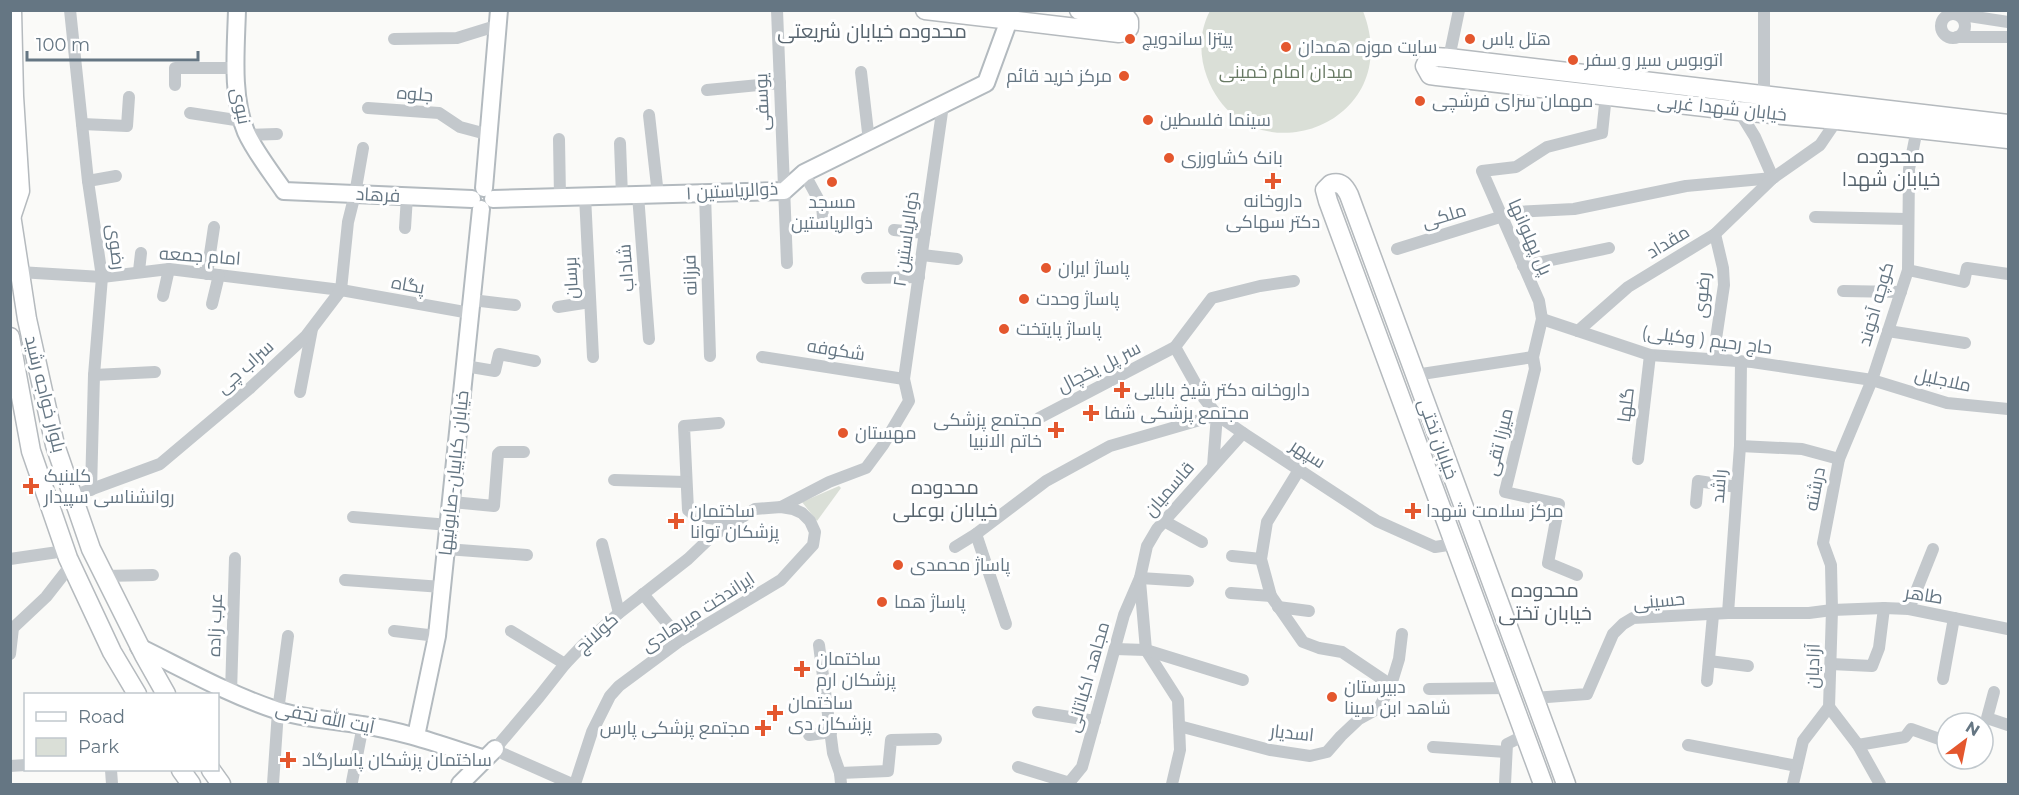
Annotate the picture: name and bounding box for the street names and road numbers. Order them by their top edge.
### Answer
street label: یوسفی [750,73,774,131]
street label: جلوه [396,81,434,107]
street label: نبوی [227,86,255,126]
street label: خیابان شهدا غربی [1656,90,1788,126]
street label: ذوالریاستین ۱ [685,178,779,204]
street label: فرهاد [355,183,401,207]
street label: ذوالریاستین ۲ [888,190,924,288]
street label: پل پهلوانها [1502,195,1557,279]
street label: ملکی [1419,199,1469,233]
street label: مقداد [1643,221,1693,263]
street label: رضوی [102,223,130,271]
street label: امام جمعه [158,242,242,271]
street label: شاداب [613,243,639,293]
street label: فرزانه [678,254,702,296]
street label: برسان [559,256,583,300]
street label: کوچه آخوند [1854,259,1899,349]
street label: پگاه [389,271,427,300]
street label: رضوی [1689,271,1715,319]
street label: حاج رحیم ( وکیلی) [1640,321,1774,360]
street label: بلوار خواجه رشید [20,333,70,455]
street label: شکوفه [805,335,867,365]
street label: سراب چی [212,336,279,399]
street label: سر پل یخچال [1054,337,1145,398]
street label: ملاجلیل [1913,363,1973,397]
street label: گلها [1613,386,1639,424]
street label: خیابان کبابیان-صابونیها [434,389,474,557]
street label: خیابان تختی [1413,396,1463,482]
street label: میرزا تقی [1480,406,1518,478]
street label: سپهر [1285,434,1330,473]
street label: قاسمیان [1139,457,1199,521]
street label: درشته [1800,465,1830,513]
street label: راشد [1707,468,1731,504]
street label: ایراندخت میرهادی [637,567,759,657]
street label: طاهر [1902,581,1945,609]
street label: حسینی [1632,588,1686,614]
street label: عرب زاده [203,593,227,657]
street label: کولانج [571,608,623,658]
street label: مجاهد اکباتانی [1062,619,1114,735]
street label: آزادیان [1801,643,1825,689]
street label: آیت الله نجفی [273,697,377,738]
street label: اسدیار [1268,720,1315,746]

